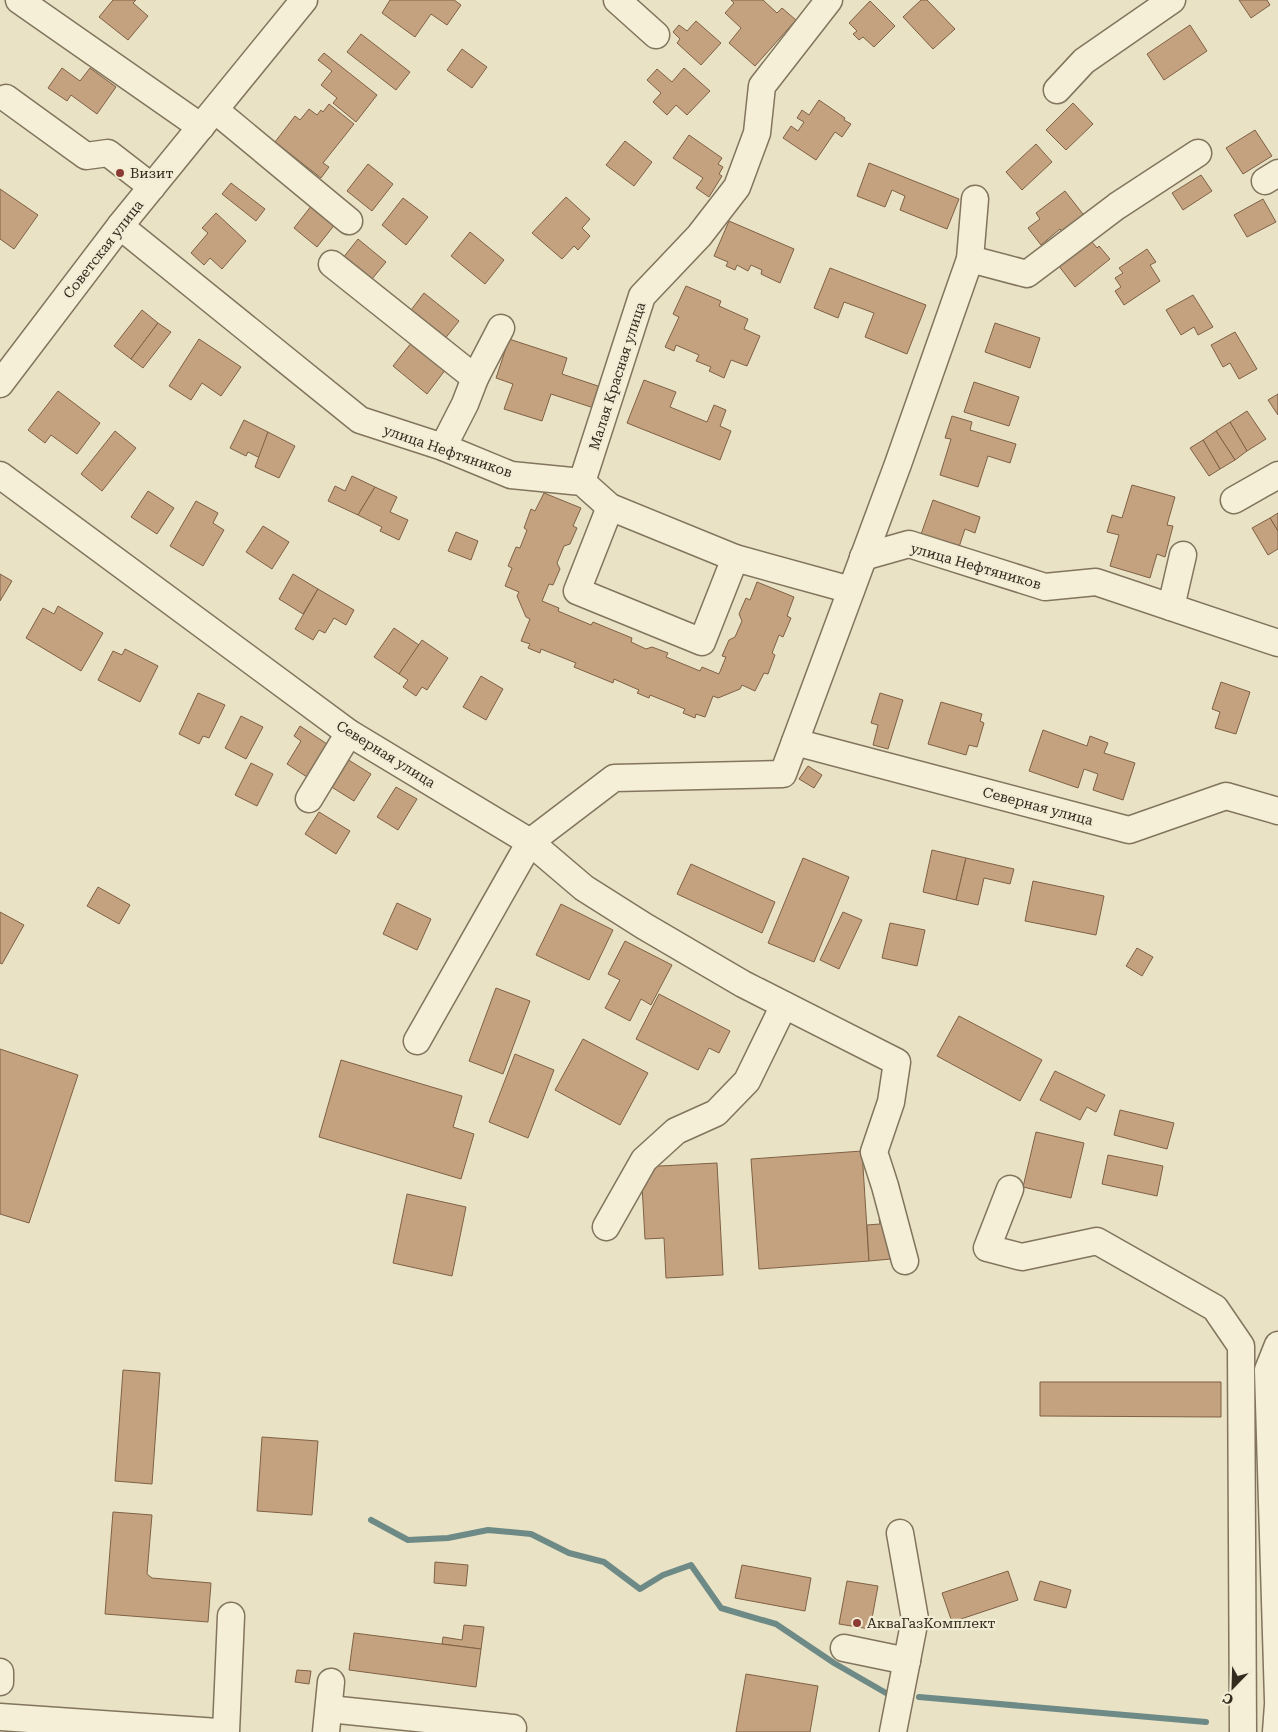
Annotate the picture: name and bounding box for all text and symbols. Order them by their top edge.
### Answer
place label: Визит [130,165,173,181]
marker: Визит [114,167,126,179]
street label: Советская улица [60,196,147,301]
street label: Малая Красная улица [586,300,649,452]
street label: улица Нефтяников [381,421,515,481]
street label: улица Нефтяников [909,540,1043,592]
street label: Северная улица [334,717,439,791]
street label: Северная улица [981,784,1095,829]
place label: АкваГазКомплект [867,1615,996,1631]
marker: АкваГазКомплект [851,1617,863,1629]
north arrow [1208,1662,1258,1712]
text: С [1220,1690,1236,1708]

